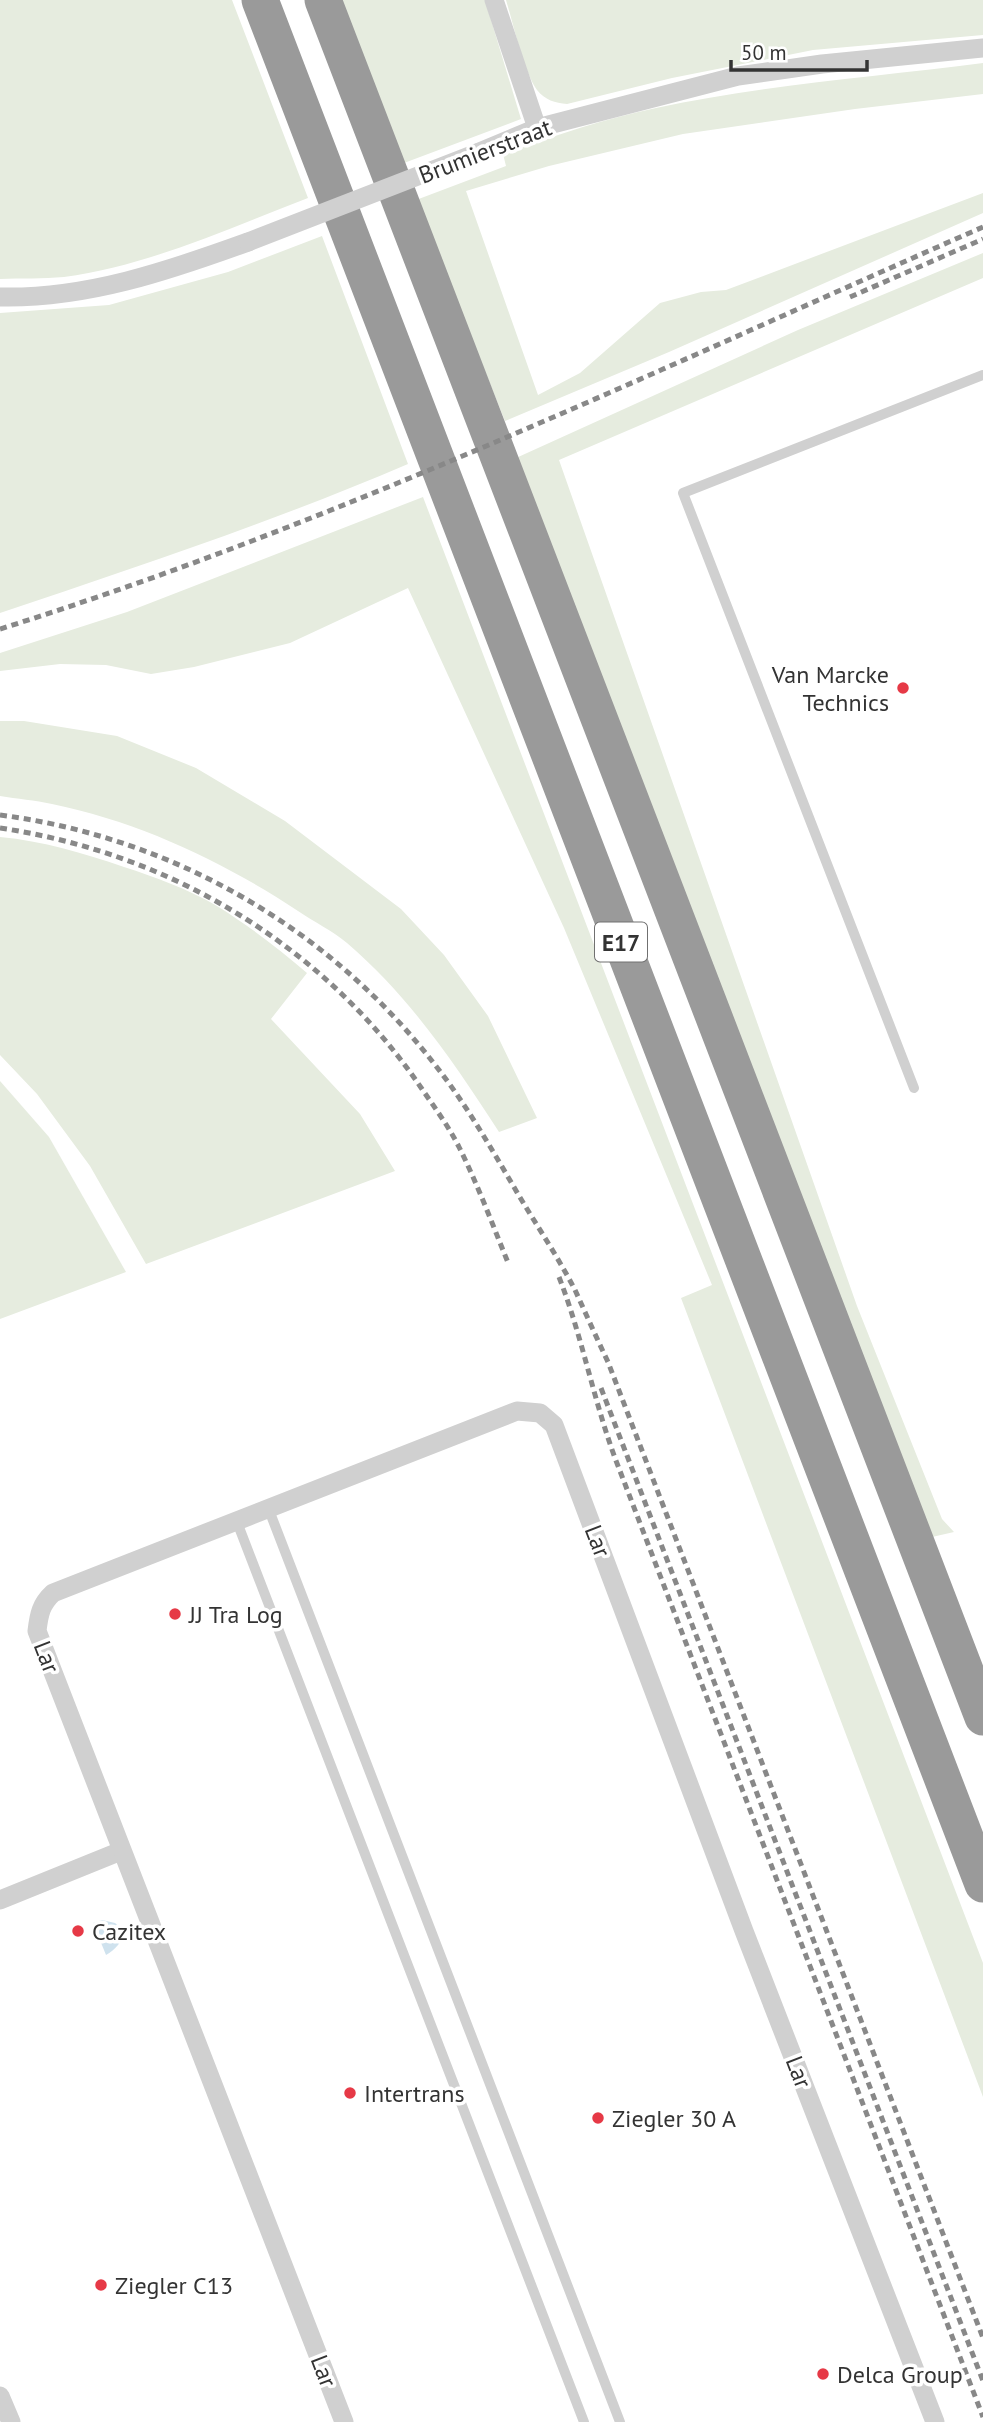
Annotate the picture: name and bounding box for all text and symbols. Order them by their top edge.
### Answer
scale bar [731,28,867,72]
text: 50 m [741,39,787,66]
street label: Brumierstraat [414,111,556,191]
place label: Van Marcke Technics [771,659,889,718]
marker: Van Marcke Technics [895,680,911,696]
road number: E17 [595,923,647,962]
street label: Lar [578,1521,618,1561]
place label: JJ Tra Log [188,1599,283,1630]
marker: JJ Tra Log [167,1606,183,1622]
street label: Lar [27,1637,67,1677]
place label: Cazitex [92,1916,166,1947]
marker: Cazitex [70,1923,86,1939]
street label: Lar [779,2052,819,2092]
place label: Intertrans [364,2078,465,2109]
marker: Intertrans [342,2085,358,2101]
place label: Ziegler 30 A [612,2103,736,2134]
marker: Ziegler 30 A [590,2110,606,2126]
place label: Ziegler C13 [115,2270,233,2301]
marker: Ziegler C13 [93,2277,109,2293]
street label: Lar [304,2351,344,2391]
place label: Delca Group [837,2359,963,2390]
marker: Delca Group [815,2366,831,2382]

